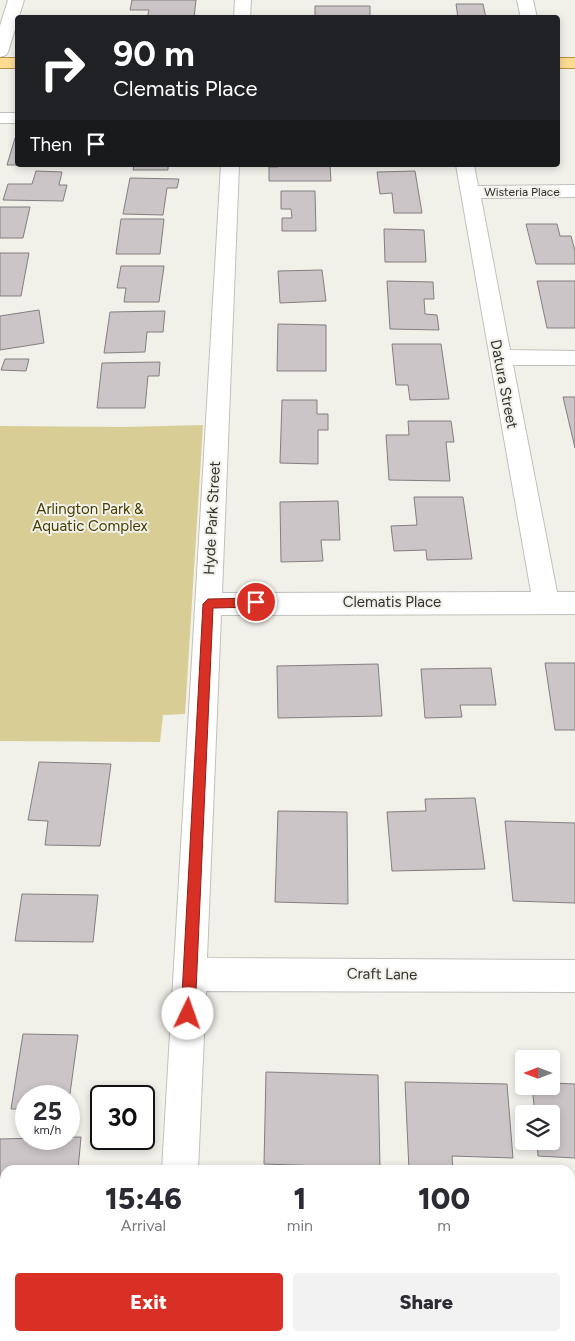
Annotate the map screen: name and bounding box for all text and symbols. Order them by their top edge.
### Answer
text: 90 m [113,33,195,75]
icon: right [30,35,95,100]
text: Clematis Place [113,75,257,102]
icon: arrive [82,130,110,158]
text: Then [30,133,72,156]
street label: Wisteria Place [484,185,560,199]
street label: Datura Street [487,338,522,430]
street label: Hyde Park Street [200,460,224,575]
park label: Arlington Park & Aquatic Complex [32,500,148,535]
pin [235,581,277,623]
icon: arrive [242,588,270,616]
street label: Clematis Place [343,593,441,611]
street label: Craft Lane [347,964,417,984]
position arrow [161,987,213,1039]
north arrow [515,1050,560,1095]
map controls [515,1050,560,1150]
speed limit sign: 30 [90,1085,155,1150]
text: 25 [33,1096,62,1126]
button: layers [515,1105,560,1150]
text: km/h [34,1123,61,1137]
text: 15:46 [105,1180,182,1217]
text: 1 [294,1180,306,1217]
text: 100 [418,1180,470,1217]
text: Arrival [121,1216,166,1235]
text: min [287,1216,313,1235]
text: m [437,1216,451,1235]
button: Exit [15,1273,283,1331]
button: Share [293,1273,560,1331]

